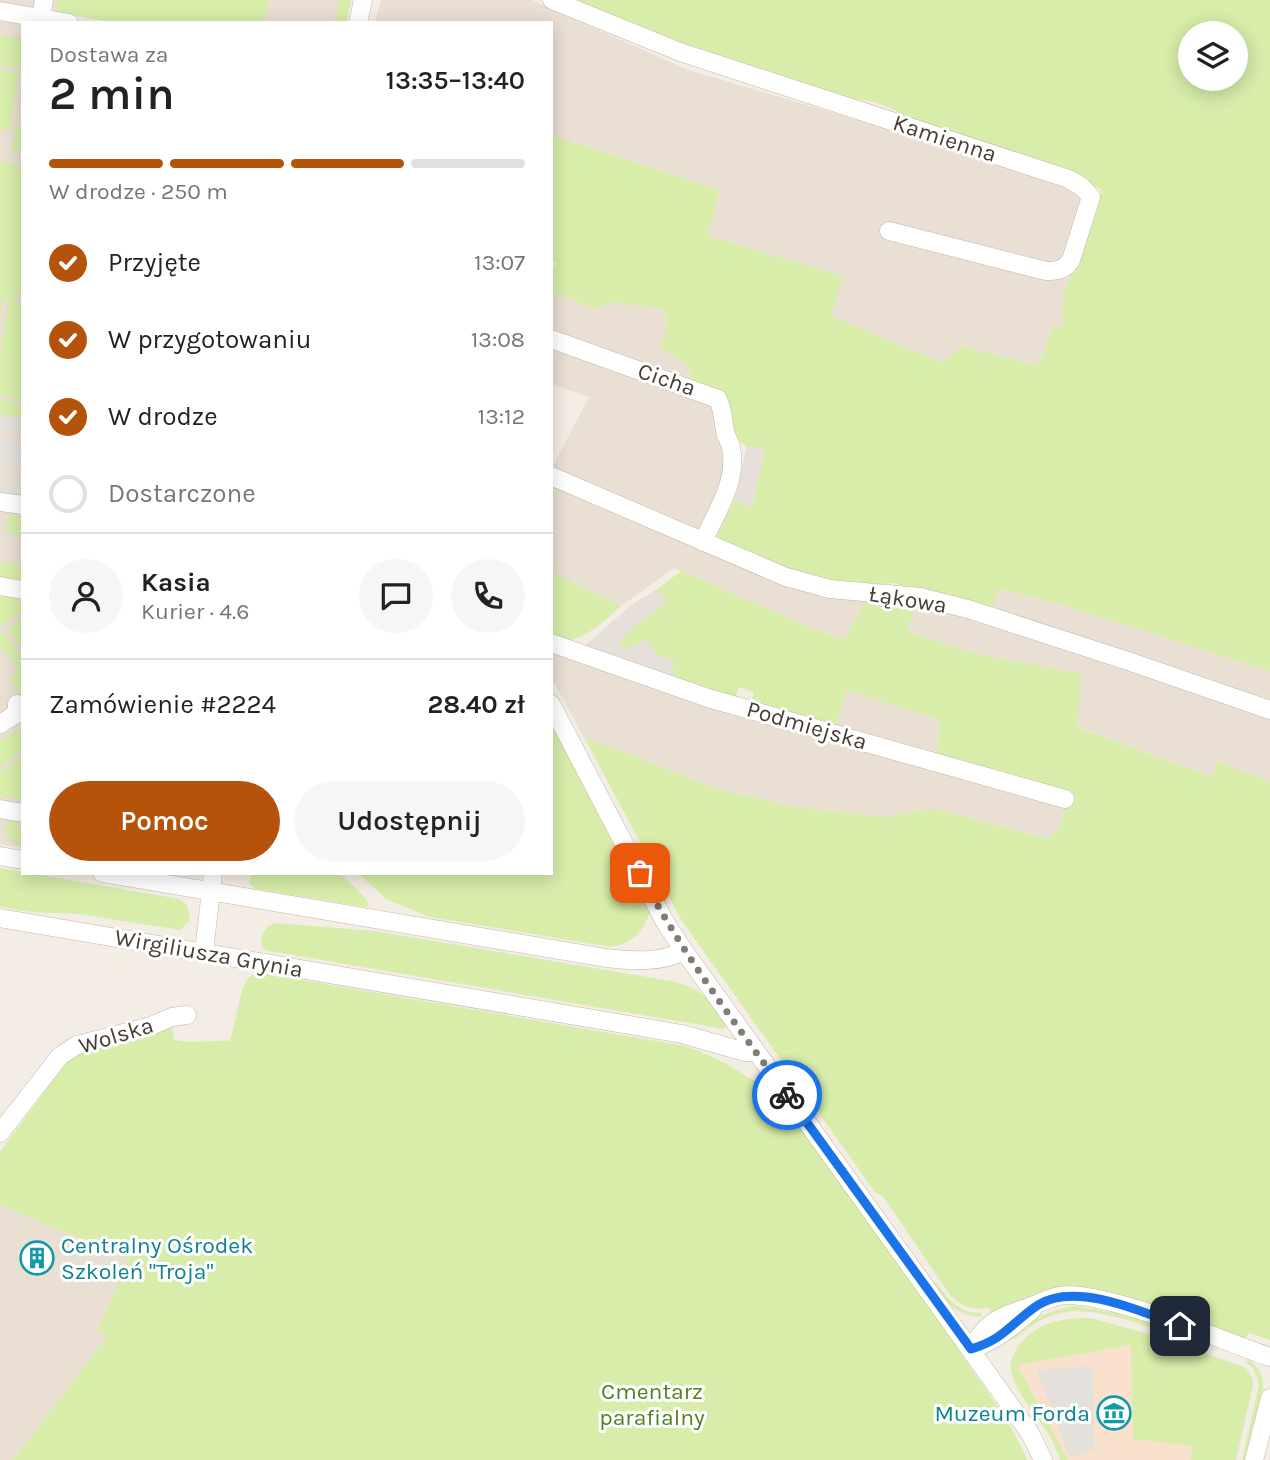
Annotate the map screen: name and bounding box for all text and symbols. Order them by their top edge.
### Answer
map controls [1178,21,1248,91]
button: layers [1178,21,1248,91]
text: Dostawa za [49,41,169,68]
text: 13:35–13:40 [386,65,525,96]
text: 2 min [49,67,175,121]
street label: Kamienna [890,109,1000,168]
text: W drodze · 250 m [49,178,228,205]
icon: check [49,244,87,282]
text: Przyjęte [108,247,201,278]
text: 13:07 [474,249,525,276]
icon: check [49,321,87,359]
text: W przygotowaniu [108,324,311,355]
text: 13:08 [471,326,525,353]
street label: Cicha [634,357,699,402]
icon: check [49,398,87,436]
text: W drodze [108,401,218,432]
text: 13:12 [478,403,525,430]
text: Dostarczone [108,478,256,509]
button: person [49,559,123,633]
button: chat [359,559,433,633]
button: phone [451,559,525,633]
text: Kasia [141,567,211,598]
street label: Łąkowa [867,580,949,619]
text: Kurier · 4.6 [141,598,249,625]
text: Zamówienie #2224 [49,689,276,720]
text: 28.40 zł [428,689,525,720]
street label: Podmiejska [744,695,870,756]
button: Pomoc [49,781,280,861]
button: Udostępnij [294,781,525,861]
pin [610,843,670,903]
icon: bag [621,854,659,892]
street label: Wirgiliusza Grynia [113,924,305,983]
street label: Wolska [76,1011,157,1060]
courier [752,1060,822,1130]
icon: bike [768,1076,806,1114]
place label: Centralny Ośrodek Szkoleń "Troja" [61,1232,253,1285]
building icon: Centralny Ośrodek Szkoleń "Troja" [18,1239,56,1277]
pin [1150,1296,1210,1356]
icon: home [1161,1307,1199,1345]
park label: Cmentarz parafialny [599,1378,705,1431]
museum icon: Muzeum Forda [1095,1394,1133,1432]
place label: Muzeum Forda [934,1400,1090,1427]

